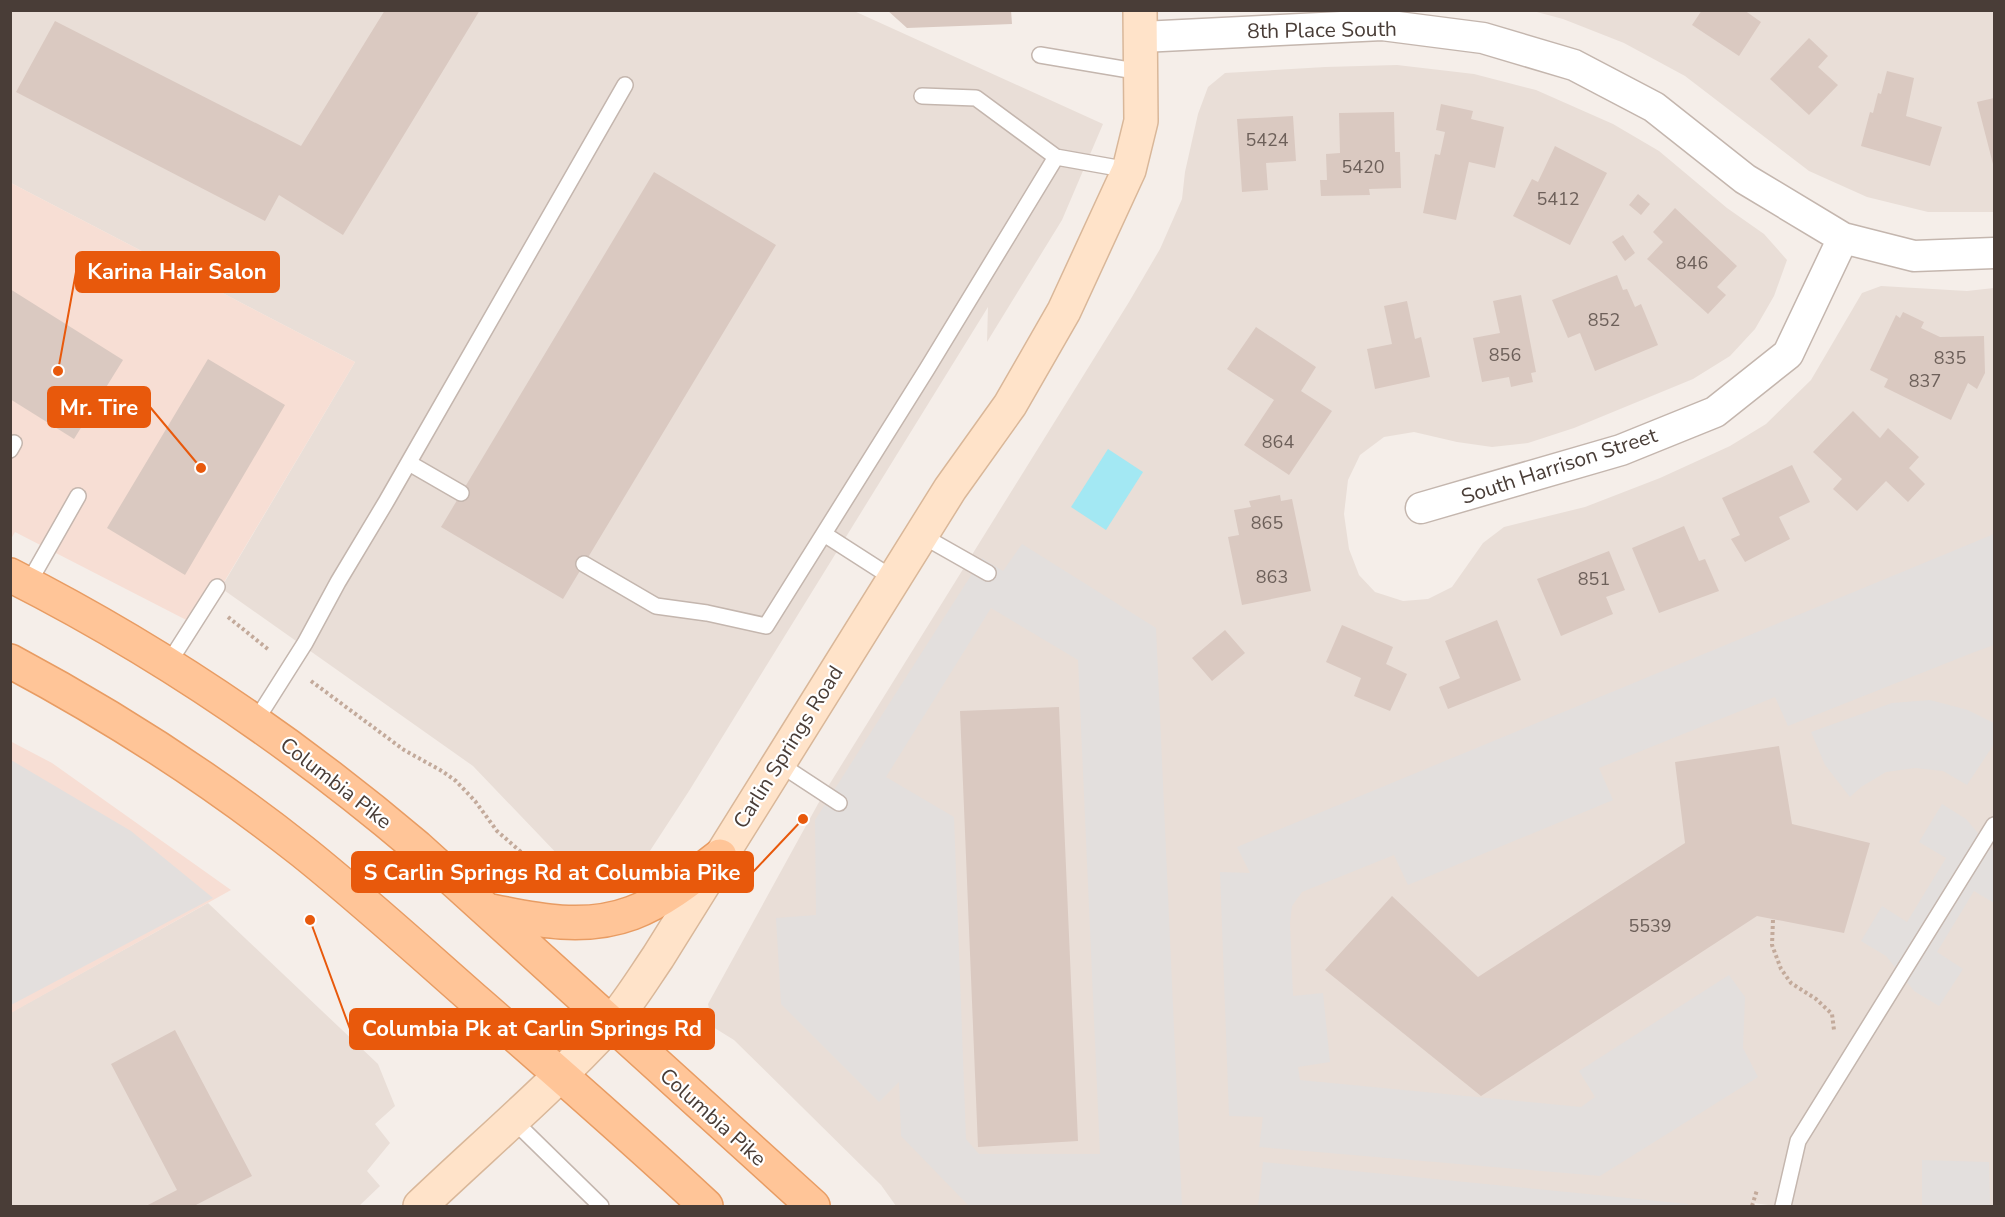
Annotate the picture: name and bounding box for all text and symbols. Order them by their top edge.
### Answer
street label: 8th Place South [1247,15,1397,45]
house number: 5424 [1245,128,1289,152]
house number: 5420 [1341,155,1385,179]
house number: 5412 [1536,187,1580,211]
house number: 846 [1676,251,1708,275]
callout: Karina Hair Salon [76,252,279,292]
text: Karina Hair Salon [87,257,267,287]
house number: 852 [1588,308,1620,332]
house number: 856 [1489,343,1521,367]
house number: 835 [1934,346,1966,370]
house number: 837 [1909,369,1941,393]
callout: Mr. Tire [48,387,150,427]
text: Mr. Tire [60,393,138,423]
street label: South Harrison Street [1457,421,1661,511]
house number: 864 [1262,430,1294,454]
house number: 865 [1251,511,1283,535]
house number: 863 [1256,565,1288,589]
house number: 851 [1578,567,1610,591]
street label: Carlin Springs Road [727,660,849,834]
street label: Columbia Pike [274,731,398,835]
callout: S Carlin Springs Rd at Columbia Pike [352,852,753,892]
text: S Carlin Springs Rd at Columbia Pike [363,858,741,888]
house number: 5539 [1628,914,1672,938]
callout: Columbia Pk at Carlin Springs Rd [350,1009,714,1049]
text: Columbia Pk at Carlin Springs Rd [362,1014,702,1044]
street label: Columbia Pike [654,1062,772,1172]

